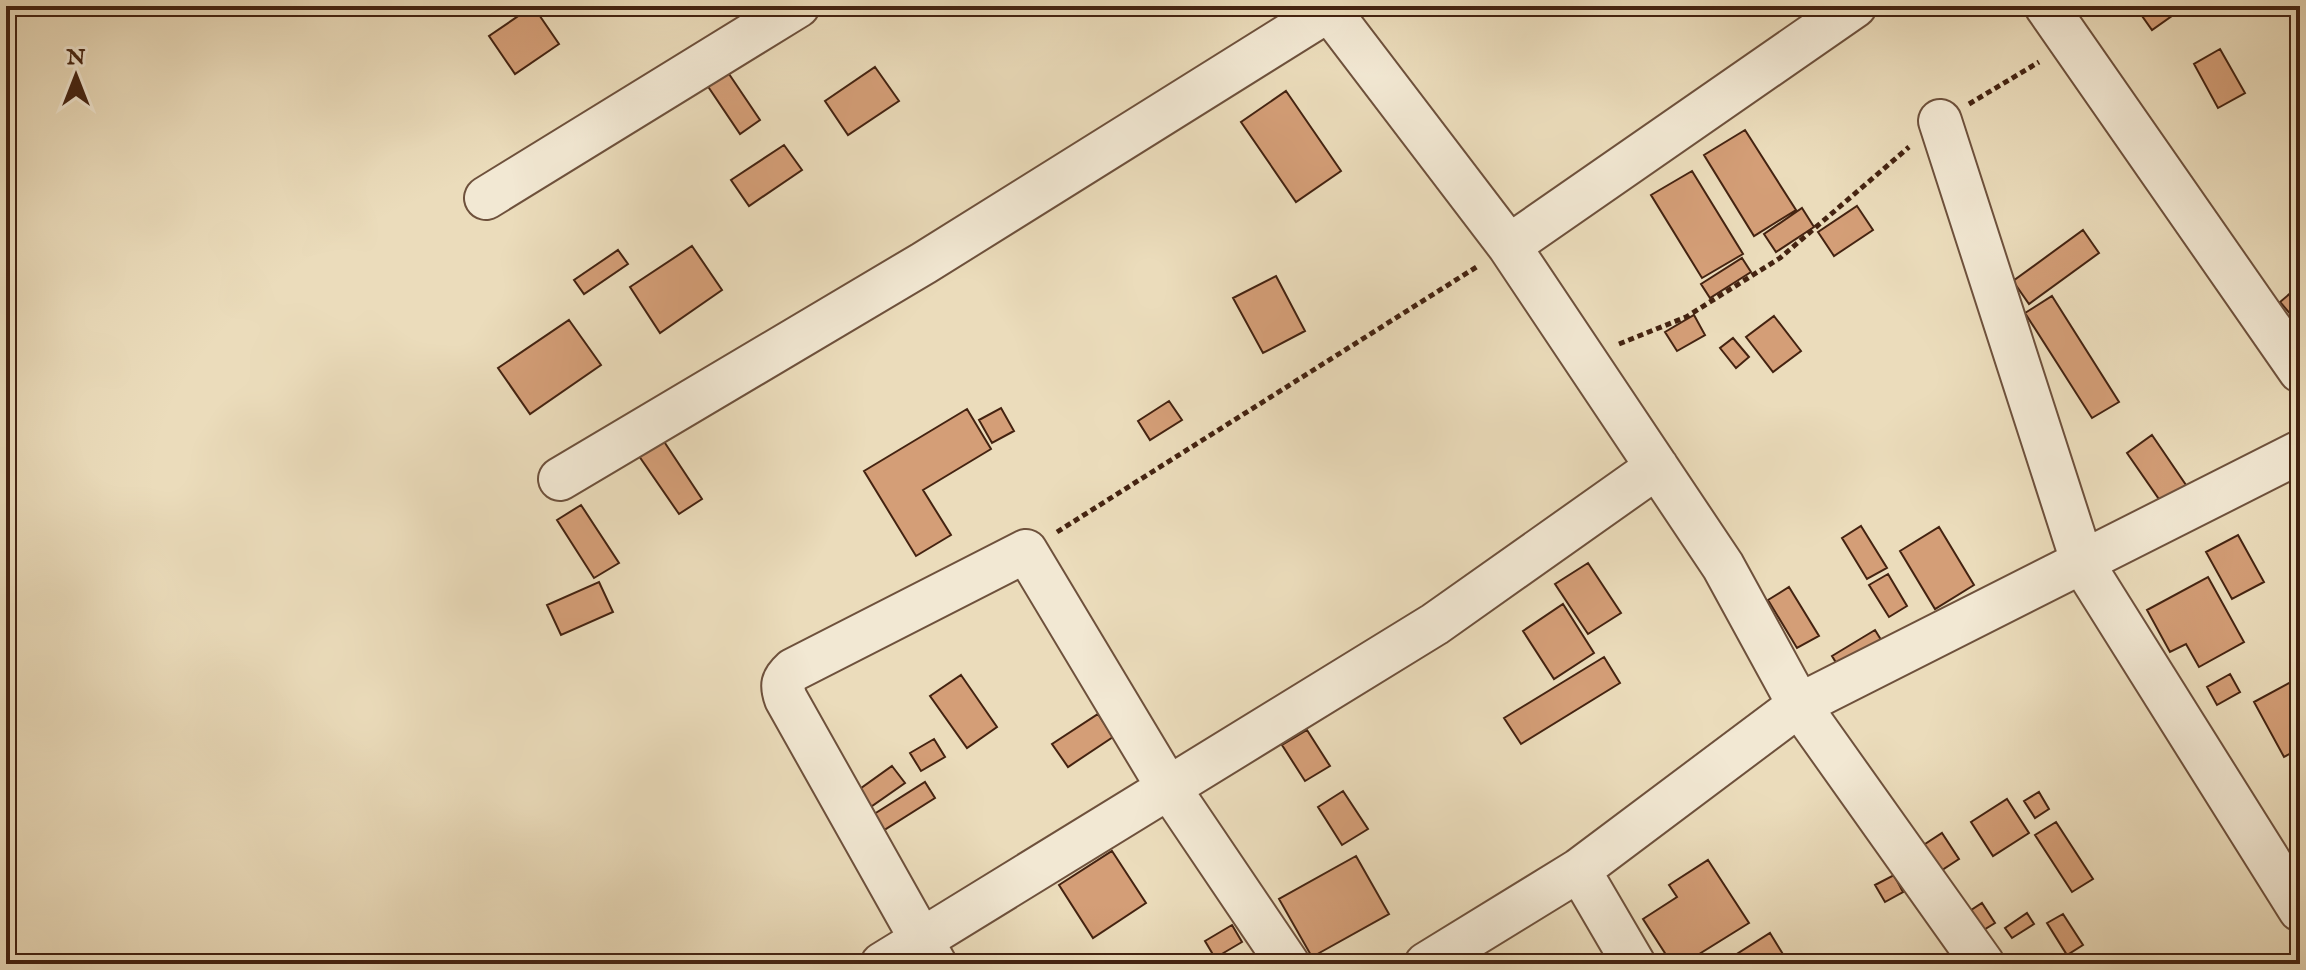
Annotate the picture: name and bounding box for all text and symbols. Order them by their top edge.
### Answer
north arrow [36,36,116,116]
text: N [65,44,86,72]

